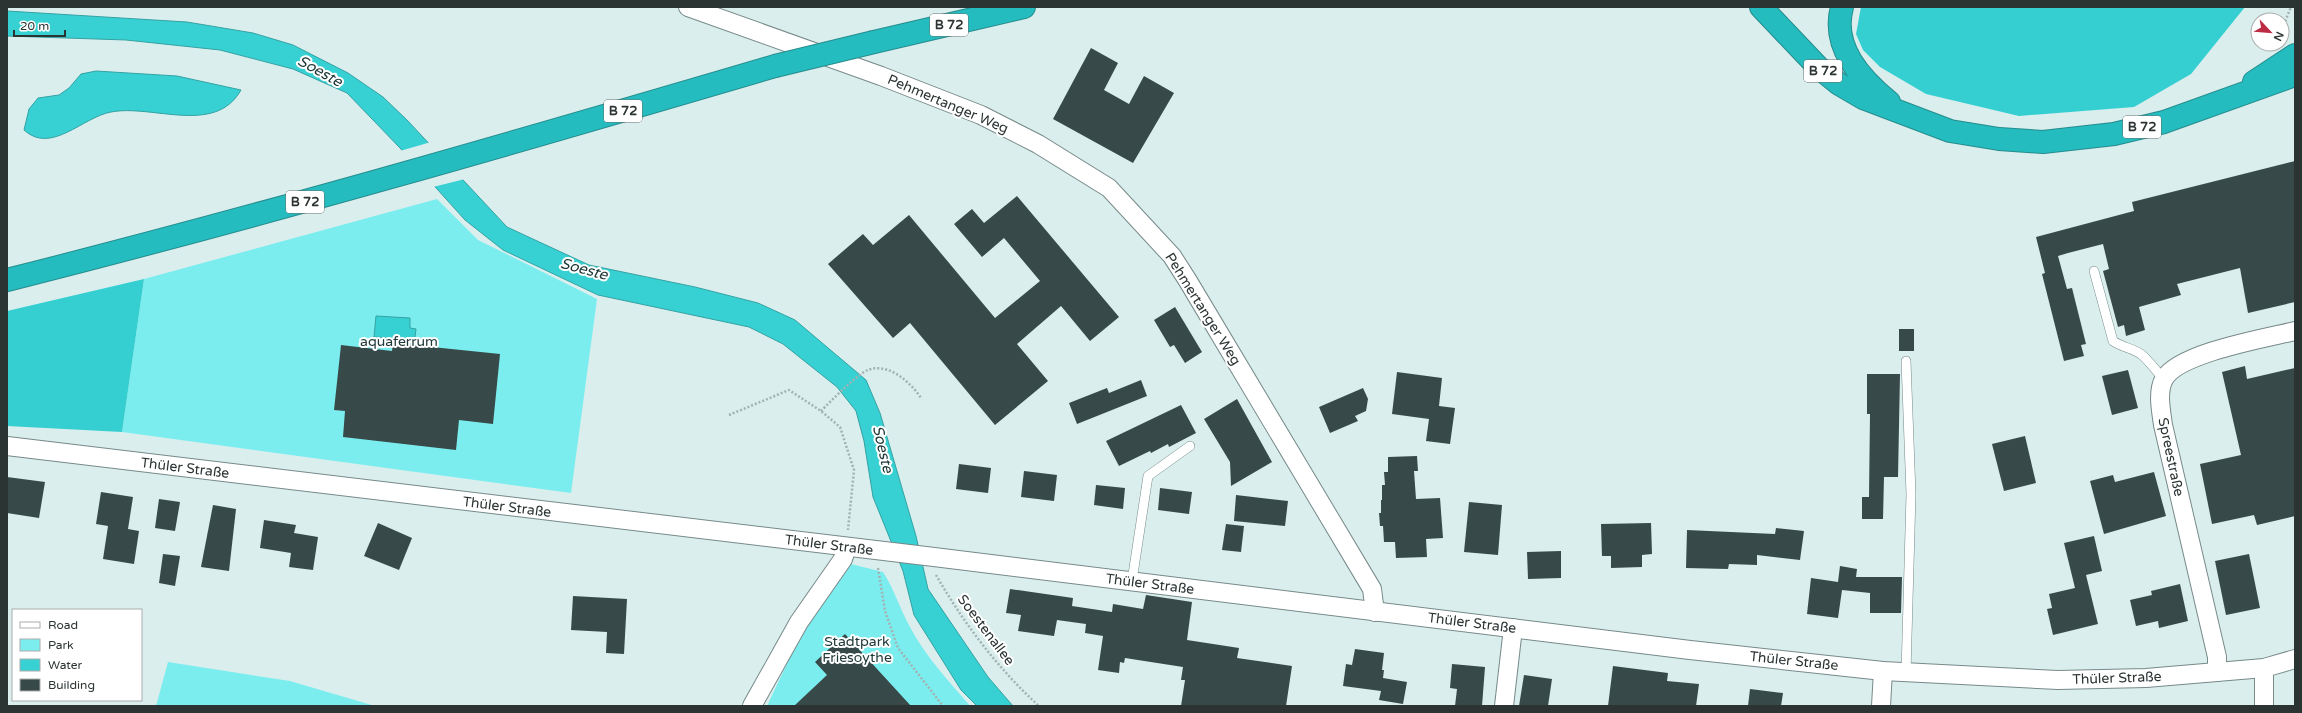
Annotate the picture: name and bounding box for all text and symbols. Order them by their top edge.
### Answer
scale bar [14,12,65,38]
north arrow [2250,12,2290,52]
road number: B 72 [930,14,968,36]
text: 20 m [20,19,49,33]
text: N [2271,29,2286,43]
water label: Soeste [295,51,347,91]
road number: B 72 [1804,60,1842,82]
street label: Pehmertanger Weg [885,71,1011,137]
road number: B 72 [604,100,642,122]
road number: B 72 [2123,116,2161,138]
road number: B 72 [286,191,324,213]
street label: Pehmertanger Weg [1161,250,1245,368]
water label: Soeste [558,254,611,284]
park label: aquaferrum [360,333,438,350]
street label: Spreestraße [2154,416,2188,498]
water label: Soeste [869,424,898,476]
street label: Thüler Straße [140,454,230,482]
street label: Thüler Straße [462,493,552,521]
street label: Thüler Straße [784,531,874,559]
street label: Thüler Straße [1105,570,1195,598]
street label: Soestenallee [954,591,1018,669]
legend [12,609,142,701]
street label: Thüler Straße [1427,609,1517,637]
text: Road [48,618,78,632]
park label: Stadtpark Friesoythe [822,633,892,666]
text: Park [48,638,74,652]
street label: Thüler Straße [1749,648,1839,674]
text: Water [48,658,83,672]
street label: Thüler Straße [2072,668,2162,688]
text: Building [48,678,95,692]

